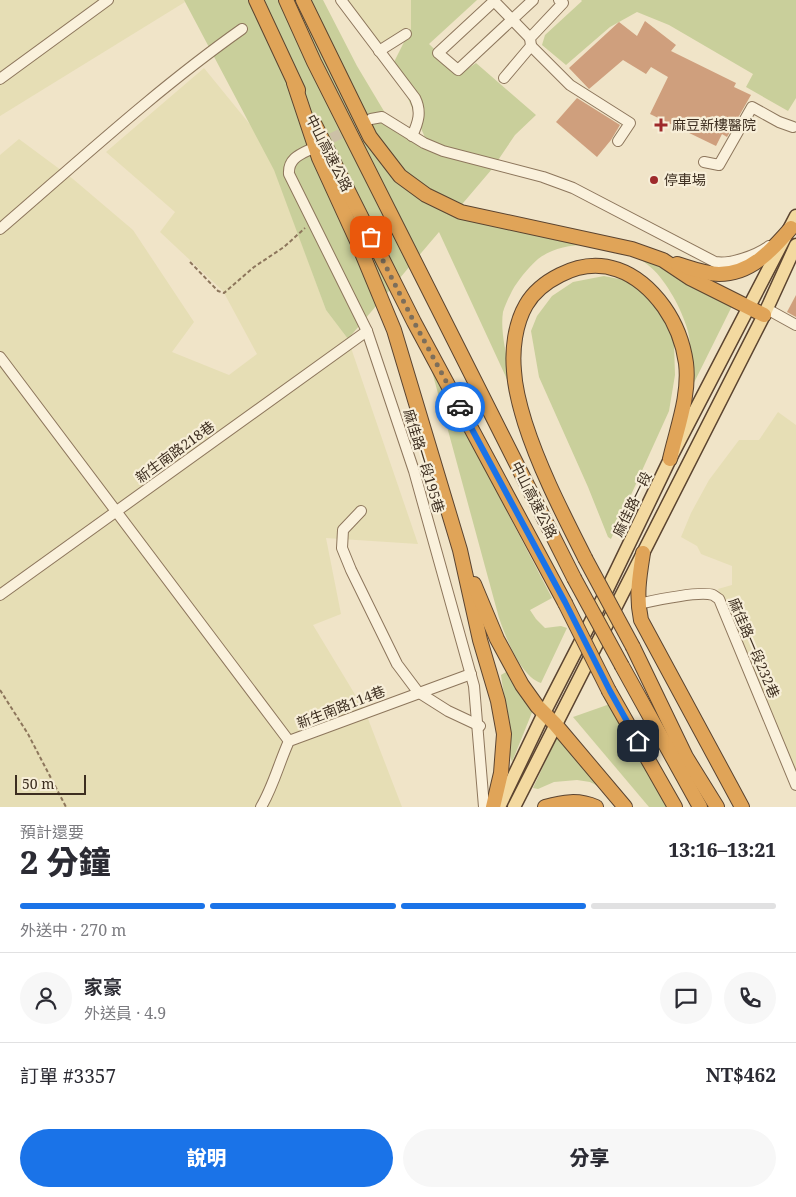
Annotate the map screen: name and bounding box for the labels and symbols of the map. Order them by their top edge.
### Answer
street label: 中山高速公路 [302,111,357,195]
place label: 麻豆新樓醫院 [672,115,756,134]
marker: 麻豆新樓醫院 [654,118,668,132]
place label: 停車場 [664,170,706,189]
marker: 停車場 [648,174,660,186]
pin [350,216,392,258]
courier [435,382,485,432]
street label: 麻佳路一段195巷 [400,407,449,515]
street label: 新生南路218巷 [131,416,218,487]
street label: 中山高速公路 [507,458,562,542]
street label: 麻佳路一段 [608,468,655,539]
street label: 麻佳路一段232巷 [725,595,784,701]
street label: 新生南路114巷 [294,681,388,732]
pin [617,720,659,762]
scale bar [15,772,86,795]

